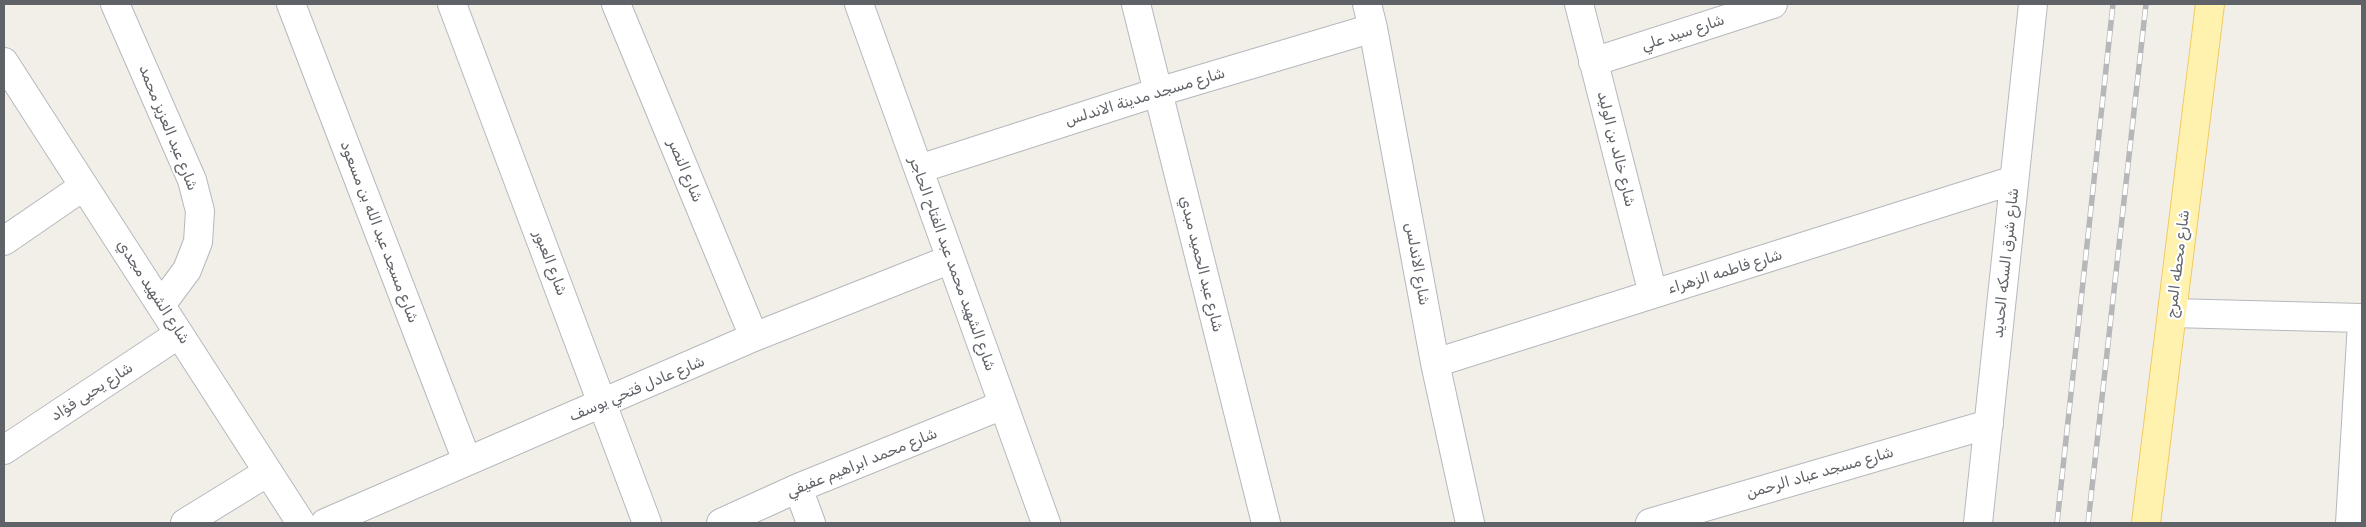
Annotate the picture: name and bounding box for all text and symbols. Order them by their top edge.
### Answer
street label: شارع سيد علي [1639,11,1727,55]
street label: شارع عبد العزيز محمد [135,63,201,193]
street label: شارع مسجد مدينة الاندلس [1063,64,1227,130]
street label: شارع خالد بن الوليد [1593,89,1639,209]
street label: شارع النصر [664,137,706,205]
street label: شارع مسجد عبد الله بن مسعود [336,139,422,325]
street label: شارع الشهيد محمد عبد الفتاح الحاجر [905,154,999,374]
street label: شارع شرق السكه الحديد [1989,187,2023,339]
street label: شارع عبد الحميد مبدي [1175,194,1227,334]
street label: شارع محطه المرج [2162,209,2194,319]
street label: شارع الاندلس [1401,221,1433,307]
street label: شارع العبور [529,228,571,298]
street label: شارع الشهيد مجدي [113,236,193,348]
street label: شارع فاطمه الزهراء [1665,246,1785,298]
street label: شارع عادل فتحي يوسف [566,352,708,426]
street label: شارع يحيى فؤاد [47,359,137,425]
street label: شارع محمد ابراهيم عفيفي [784,425,940,501]
street label: شارع مسجد عباد الرحمن [1744,443,1896,503]

